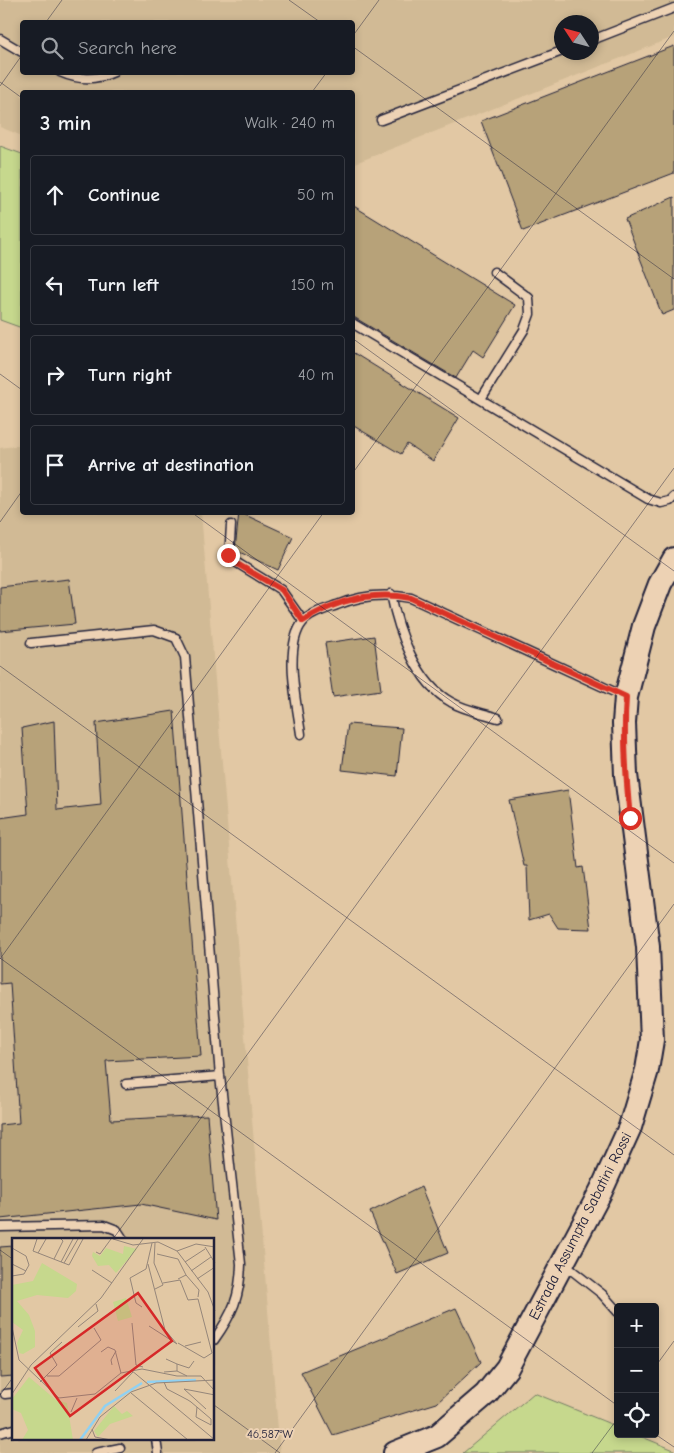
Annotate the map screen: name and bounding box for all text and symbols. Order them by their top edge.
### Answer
north arrow [554,15,599,60]
search box [20,20,355,75]
icon: search [38,34,66,62]
text: Search here [78,37,177,59]
text: 3 min [40,111,91,135]
text: Walk · 240 m [245,114,335,132]
icon: ahead [41,181,69,209]
text: Continue [88,184,160,206]
text: 50 m [297,186,334,204]
icon: left [41,271,69,299]
text: Turn left [88,274,159,296]
text: 150 m [291,276,334,294]
icon: right [41,361,69,389]
text: Turn right [88,364,172,386]
text: 40 m [298,366,334,384]
icon: arrive [41,451,69,479]
text: Arrive at destination [88,454,254,476]
route end [217,544,240,567]
route start [619,807,642,830]
street label: Estrada Assumpta Sabatini Rossi [525,1129,635,1323]
inset map [12,1238,215,1440]
map controls [614,1303,659,1438]
button: + [614,1303,659,1348]
button: − [614,1348,659,1393]
button: locate [614,1393,659,1438]
text: 46.587°W [247,1427,294,1441]

